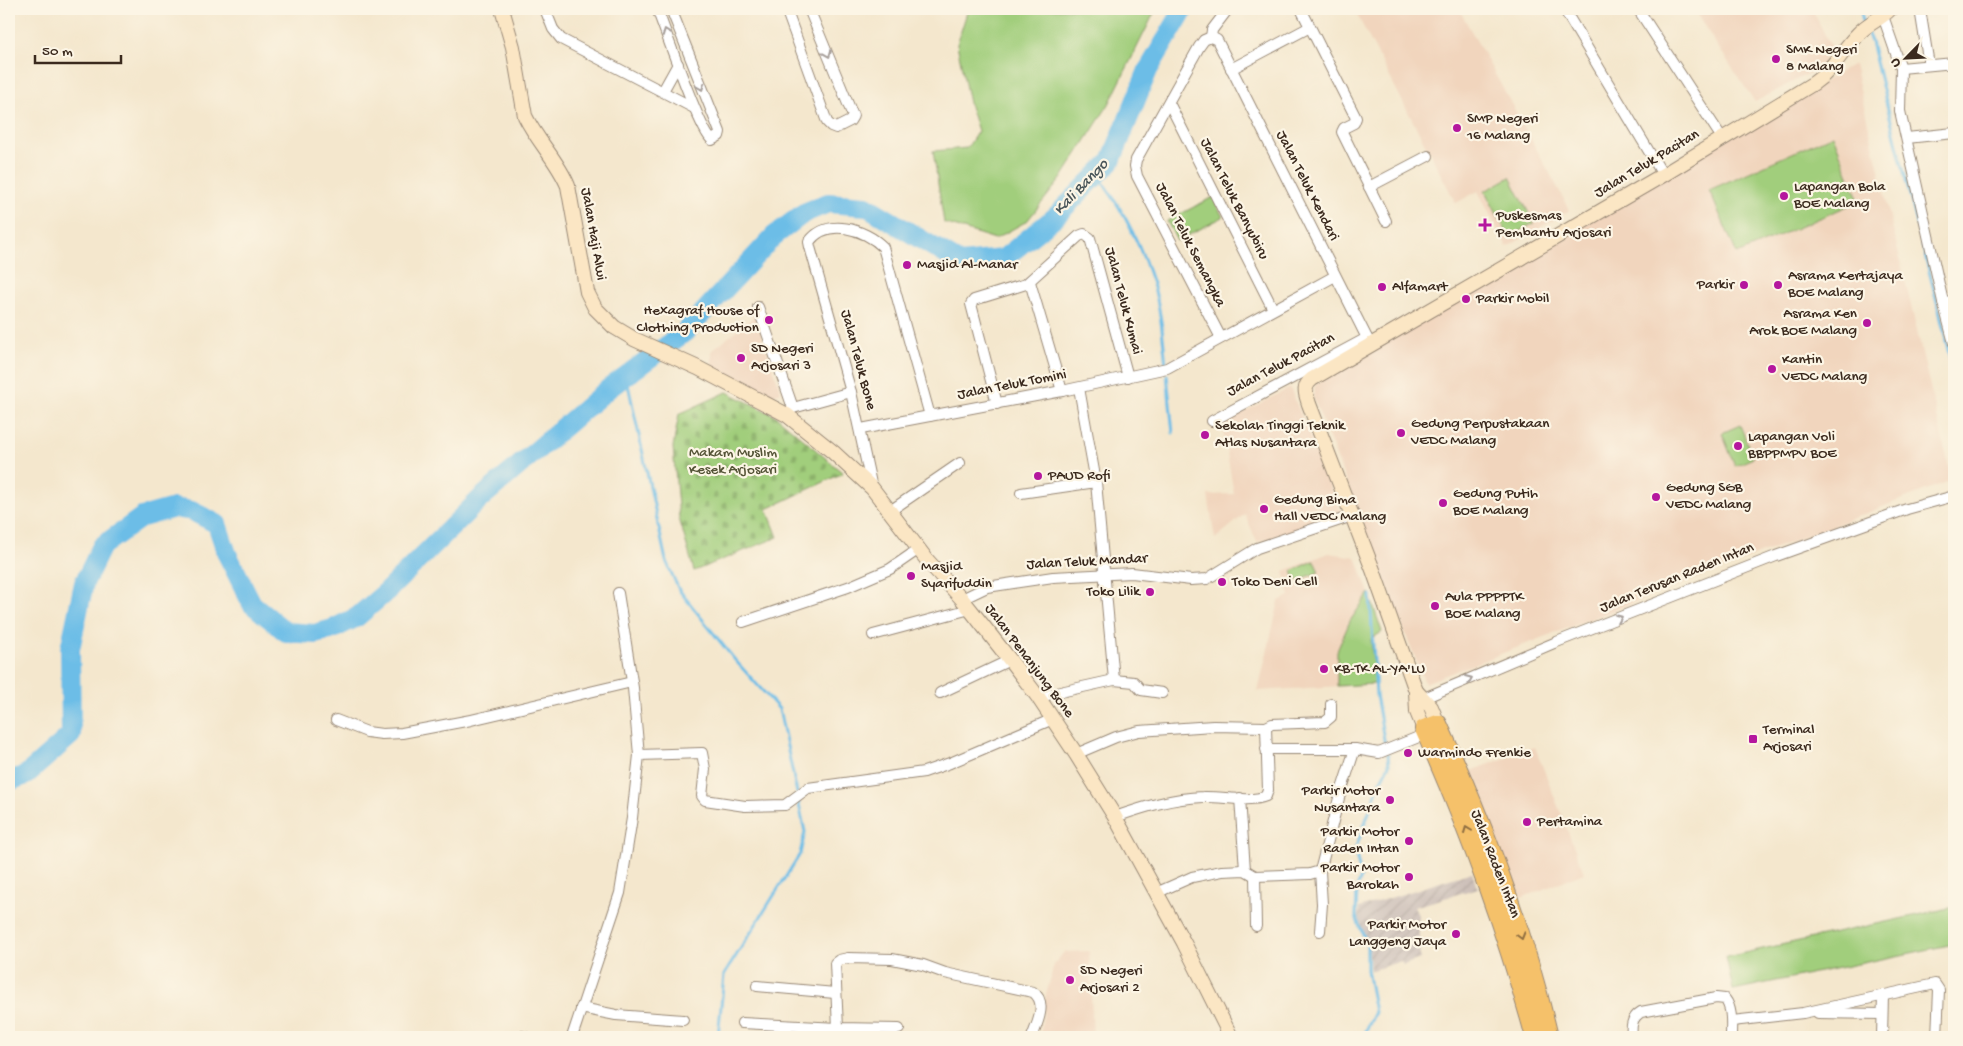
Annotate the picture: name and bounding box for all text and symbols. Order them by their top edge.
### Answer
one-way arrow [661,28,672,37]
scale bar [35,32,121,64]
north arrow [1880,32,1930,82]
place label: SMK Negeri 8 Malang [1786,41,1858,76]
text: 50 m [42,43,73,61]
one-way arrow [822,49,832,58]
marker: SMK Negeri 8 Malang [1770,53,1782,65]
text: U [1887,55,1906,69]
one-way arrow [695,82,705,91]
place label: SMP Negeri 16 Malang [1466,110,1539,145]
marker: SMP Negeri 16 Malang [1451,122,1463,134]
street label: Jalan Teluk Pacitan [1591,126,1703,202]
street label: Jalan Teluk Kendari [1271,128,1343,244]
street label: Jalan Teluk Banyubiru [1196,135,1272,263]
water label: Kali Bango [1051,156,1114,220]
place label: Lapangan Bola BOE Malang [1793,178,1886,213]
street label: Jalan Teluk Semangka [1151,180,1229,311]
street label: Jalan Haji Alwi [576,186,610,282]
marker: Lapangan Bola BOE Malang [1778,190,1790,202]
place label: Puskesmas Pembantu Arjosari [1495,207,1611,242]
marker: Puskesmas Pembantu Arjosari [1478,218,1492,232]
street label: Jalan Teluk Kumai [1100,245,1146,357]
place label: Masjid Al-Manar [917,256,1019,274]
marker: Masjid Al-Manar [901,259,913,271]
place label: Asrama Kertajaya BOE Malang [1787,267,1903,302]
place label: Parkir [1696,276,1736,294]
place label: Alfamart [1392,278,1449,296]
marker: Parkir [1738,279,1750,291]
marker: Asrama Kertajaya BOE Malang [1772,279,1784,291]
marker: Alfamart [1376,281,1388,293]
place label: Parkir Mobil [1475,290,1549,308]
marker: Parkir Mobil [1460,293,1472,305]
place label: Hexagraf House of Clothing Production [637,302,760,337]
place label: Asrama Ken Arok BOE Malang [1749,305,1857,340]
street label: Jalan Teluk Bone [836,308,880,412]
marker: Hexagraf House of Clothing Production [763,314,775,326]
marker: Asrama Ken Arok BOE Malang [1861,317,1873,329]
street label: Jalan Teluk Pacitan [1224,329,1338,401]
place label: SD Negeri Arjosari 3 [751,340,814,375]
place label: Kantin VEDC Malang [1781,351,1867,386]
marker: SD Negeri Arjosari 3 [735,352,747,364]
marker: Kantin VEDC Malang [1766,363,1778,375]
street label: Jalan Teluk Tomini [956,366,1068,404]
place label: Gedung Perpustakaan VEDC Malang [1410,415,1549,450]
place label: Sekolah Tinggi Teknik Atlas Nusantara [1215,417,1346,452]
marker: Gedung Perpustakaan VEDC Malang [1395,427,1407,439]
place label: Lapangan Voli BBPPMPV BOE [1747,428,1837,463]
marker: Sekolah Tinggi Teknik Atlas Nusantara [1199,429,1211,441]
marker: Lapangan Voli BBPPMPV BOE [1732,440,1744,452]
park label: Makam Muslim Kesek Arjosari [689,444,777,479]
place label: PAUD Rofi [1047,467,1111,485]
marker: PAUD Rofi [1032,470,1044,482]
place label: Gedung SGB VEDC Malang [1665,479,1751,514]
place label: Gedung Putih BOE Malang [1452,485,1538,520]
place label: Gedung Bima Hall VEDC Malang [1274,491,1386,526]
marker: Gedung SGB VEDC Malang [1650,491,1662,503]
marker: Gedung Putih BOE Malang [1437,497,1449,509]
marker: Gedung Bima Hall VEDC Malang [1258,503,1270,515]
street label: Jalan Terusan Raden Intan [1597,539,1757,617]
street label: Jalan Teluk Mandar [1026,550,1150,574]
place label: Masjid Syarifuddin [921,558,992,593]
marker: Masjid Syarifuddin [905,570,917,582]
place label: Toko Deni Cell [1231,573,1318,591]
marker: Toko Deni Cell [1216,576,1228,588]
place label: Toko Lilik [1085,583,1141,601]
marker: Toko Lilik [1144,586,1156,598]
place label: Aula PPPPTK BOE Malang [1444,588,1525,623]
street label: Jalan Penanjung Bone [980,600,1078,722]
marker: Aula PPPPTK BOE Malang [1429,600,1441,612]
one-way arrow [1614,613,1623,624]
place label: KB-TK AL-YA'LU [1334,660,1425,678]
marker: KB-TK AL-YA'LU [1318,663,1330,675]
one-way arrow [1464,674,1473,685]
place label: Terminal Arjosari [1762,721,1814,756]
marker: Terminal Arjosari [1747,733,1759,745]
place label: Warmindo Frenkie [1418,744,1531,762]
marker: Warmindo Frenkie [1402,747,1414,759]
place label: Parkir Motor Nusantara [1301,782,1382,817]
marker: Parkir Motor Nusantara [1384,794,1396,806]
street label: Jalan Raden Intan [1466,807,1524,921]
place label: Pertamina [1536,813,1603,831]
marker: Pertamina [1521,816,1533,828]
place label: Parkir Motor Raden Intan [1320,823,1401,858]
one-way arrow [1463,827,1473,835]
marker: Parkir Motor Raden Intan [1403,835,1415,847]
place label: Parkir Motor Barokah [1320,859,1401,894]
marker: Parkir Motor Barokah [1403,871,1415,883]
place label: Parkir Motor Langgeng Jaya [1349,916,1448,951]
marker: Parkir Motor Langgeng Jaya [1450,928,1462,940]
one-way arrow [1516,931,1526,940]
place label: SD Negeri Arjosari 2 [1080,962,1143,997]
marker: SD Negeri Arjosari 2 [1064,974,1076,986]

